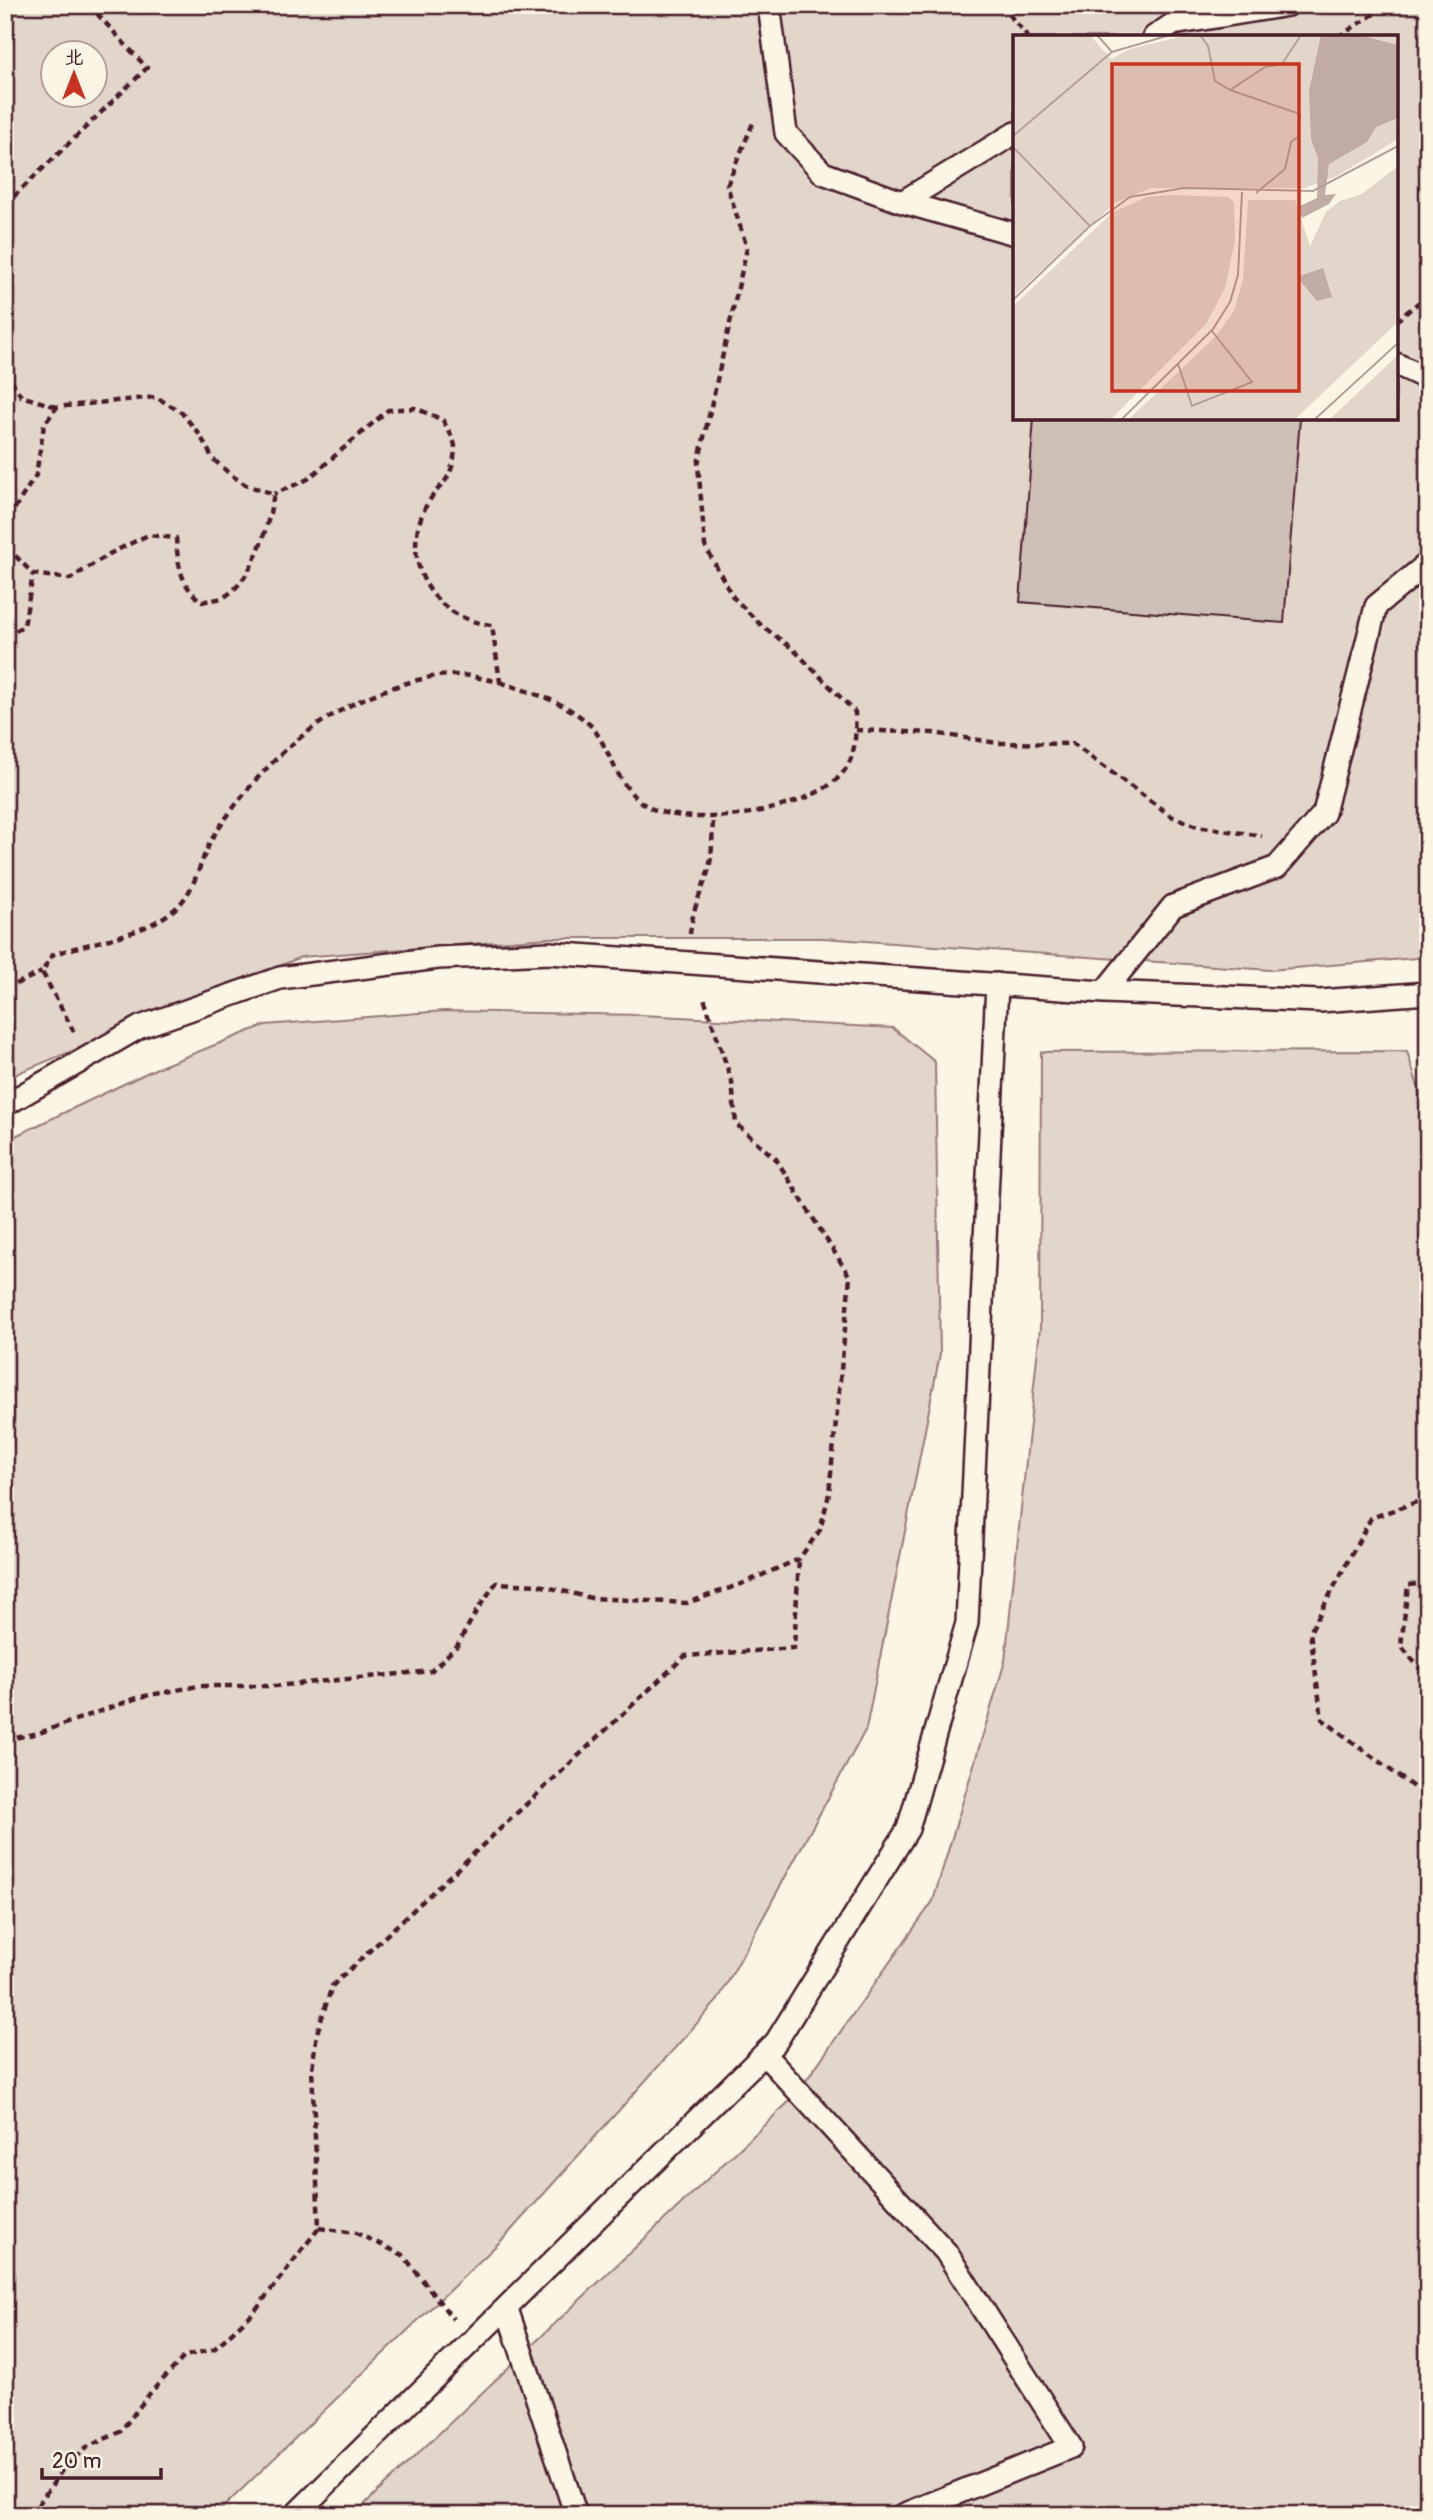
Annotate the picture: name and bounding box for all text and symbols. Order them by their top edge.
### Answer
inset map [1013,35,1398,420]
north arrow [38,38,108,108]
text: 北 [64,46,84,70]
scale bar [42,2436,161,2480]
text: 20 m [52,2448,101,2475]

